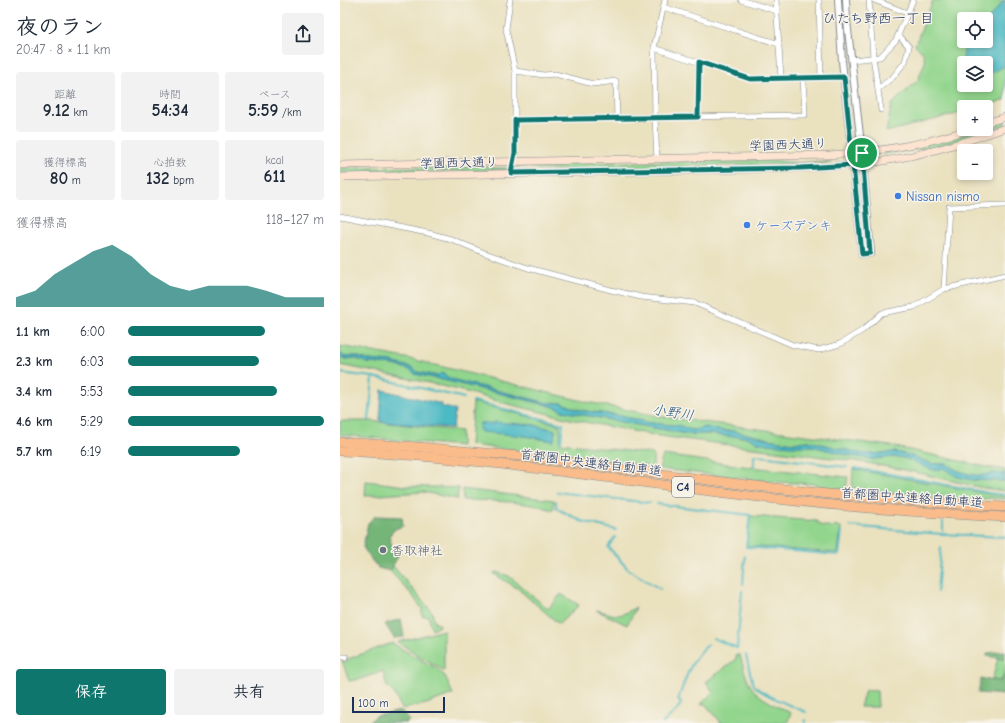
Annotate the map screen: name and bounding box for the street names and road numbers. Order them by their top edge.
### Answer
street label: 学園西大通り [749,136,827,153]
street label: 学園西大通り [420,154,498,171]
street label: 首都圏中央連絡自動車道 [519,446,663,479]
road number: C4 [672,477,694,497]
street label: 首都圏中央連絡自動車道 [840,485,984,510]

